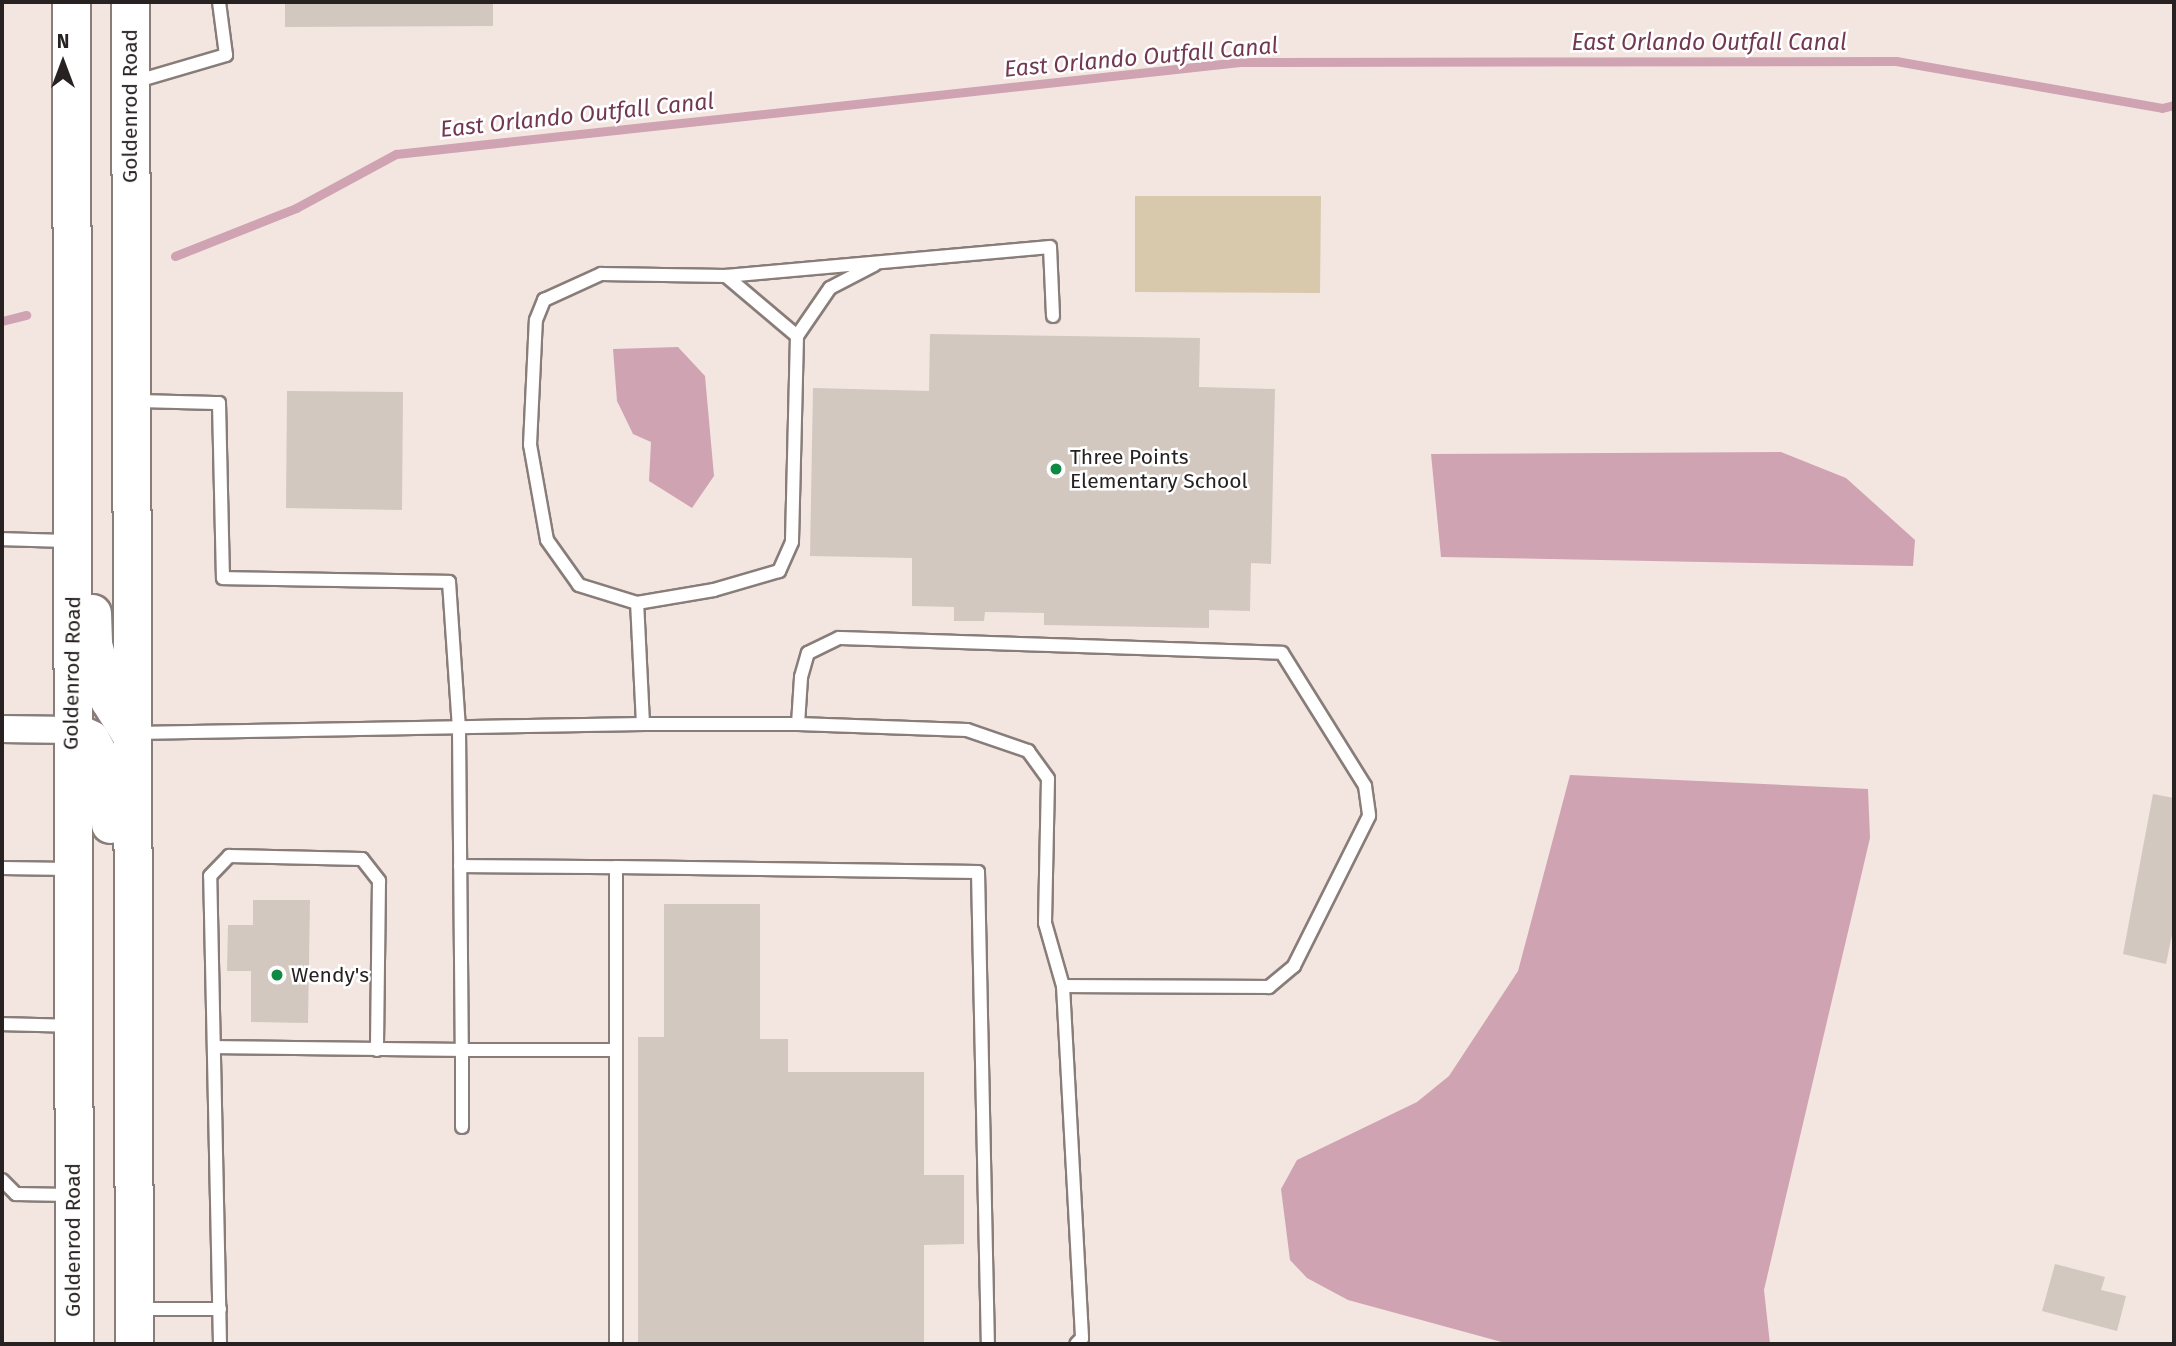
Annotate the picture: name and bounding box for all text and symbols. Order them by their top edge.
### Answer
north arrow [28,28,98,98]
water label: East Orlando Outfall Canal [1571,28,1847,56]
street label: Goldenrod Road [117,29,143,183]
text: N [57,30,69,53]
water label: East Orlando Outfall Canal [1003,31,1279,83]
water label: East Orlando Outfall Canal [439,87,715,143]
place label: Three Points Elementary School [1070,444,1248,494]
marker: Three Points Elementary School [1048,461,1064,477]
street label: Goldenrod Road [58,596,86,750]
place label: Wendy's [291,962,369,988]
marker: Wendy's [269,967,285,983]
street label: Goldenrod Road [60,1163,86,1317]

